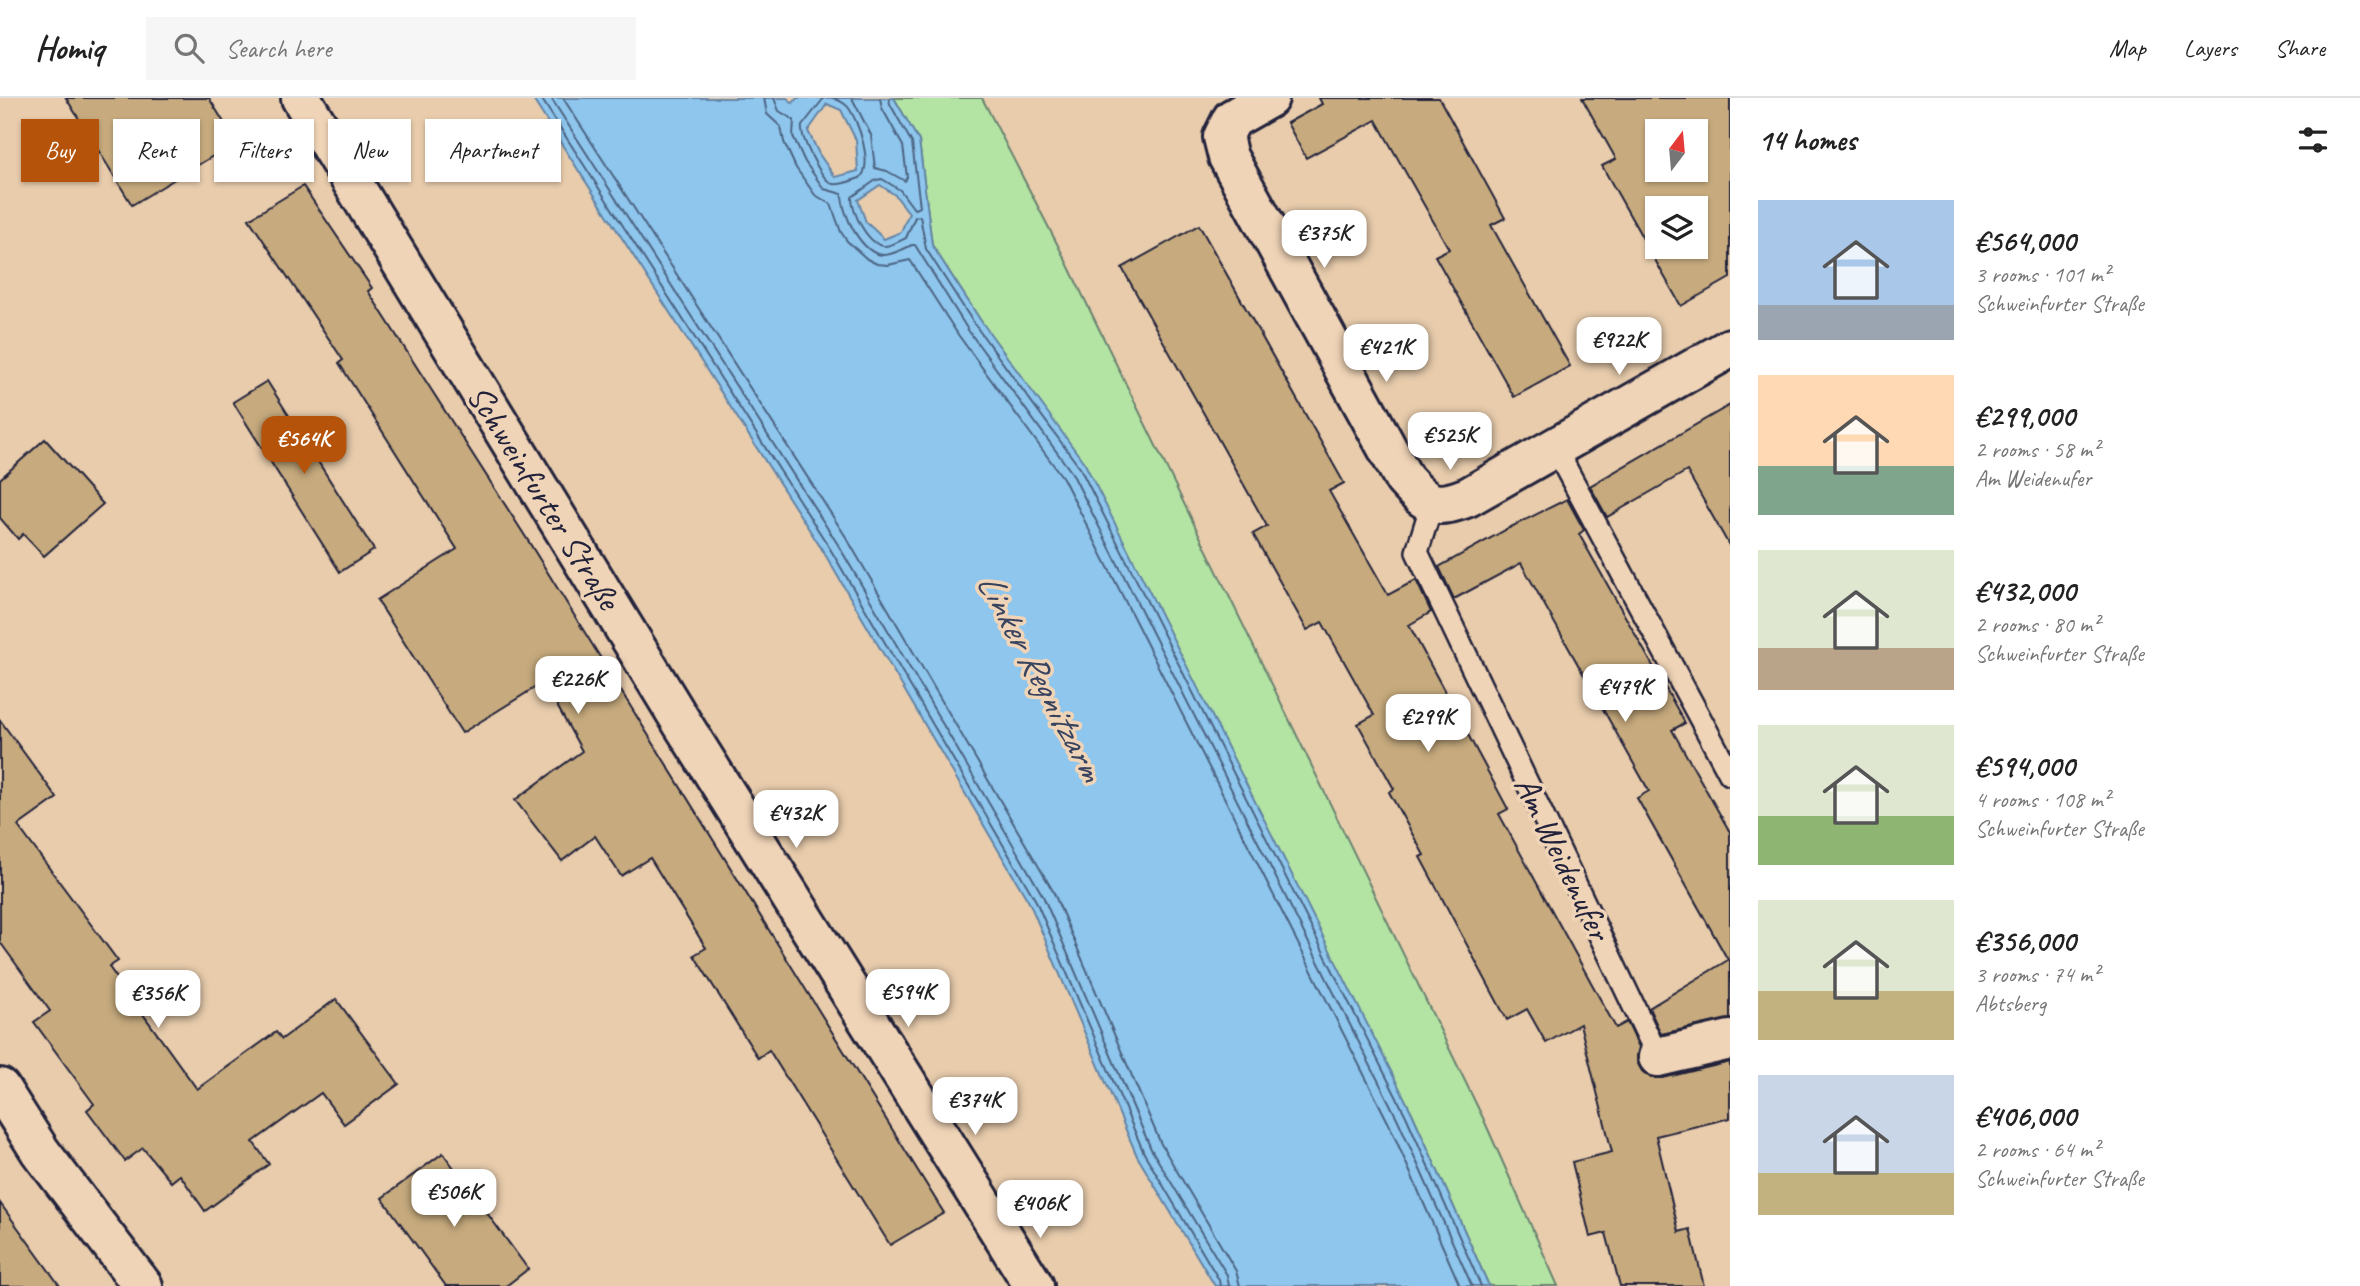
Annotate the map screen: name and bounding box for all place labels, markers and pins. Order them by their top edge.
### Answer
pin: €375K [1275,211,1373,270]
pin: €922K [1570,317,1668,377]
pin: €421K [1337,324,1435,384]
pin: €525K [1401,412,1499,472]
pin: €564K [255,416,353,476]
pin: €226K [529,656,627,716]
pin: €479K [1576,664,1674,724]
pin: €299K [1379,694,1477,754]
pin: €432K [747,790,845,850]
pin: €356K [109,970,207,1030]
pin: €594K [859,970,957,1029]
pin: €374K [926,1077,1024,1137]
pin: €506K [405,1170,503,1229]
pin: €406K [991,1180,1089,1240]

